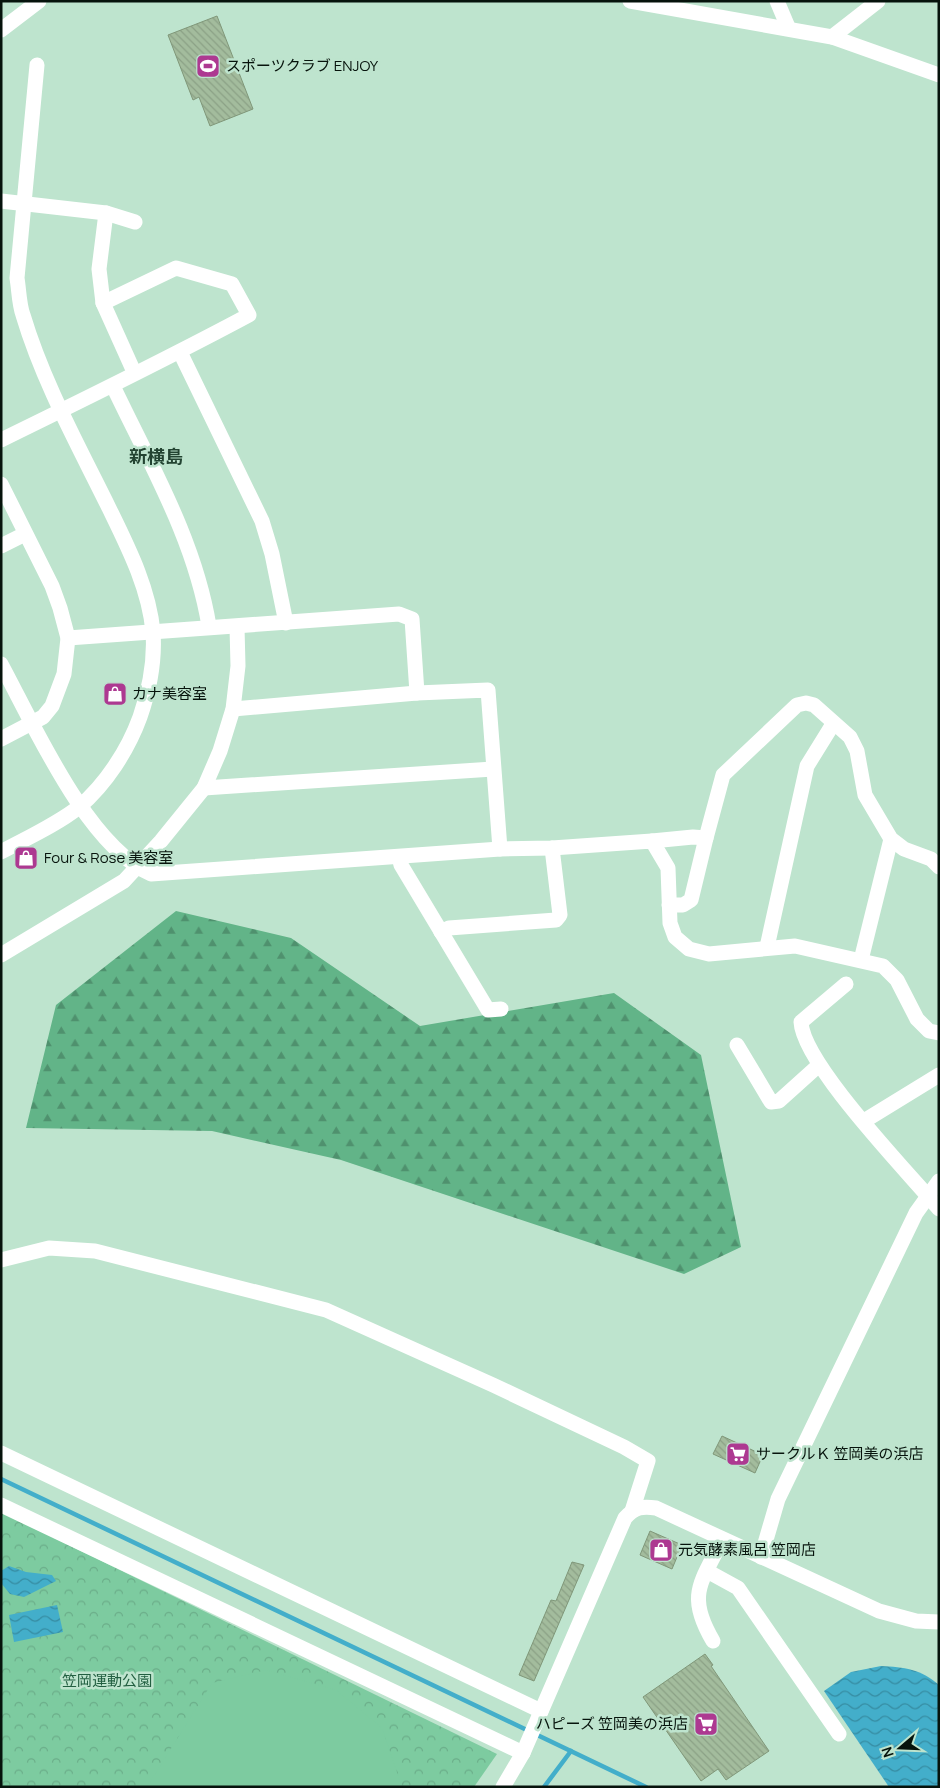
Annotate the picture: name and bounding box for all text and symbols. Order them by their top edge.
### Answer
sports icon: スポーツクラブ ENJOY [195,53,221,79]
place label: スポーツクラブ ENJOY [226,55,379,76]
district label: 新横島 [129,444,183,468]
shop icon: カナ美容室 [102,681,128,707]
place label: カナ美容室 [132,683,207,704]
shop icon: Four & Rose 美容室 [13,845,39,871]
place label: Four & Rose 美容室 [44,847,173,868]
supermarket icon: サークルＫ 笠岡美の浜店 [725,1441,751,1467]
place label: サークルＫ 笠岡美の浜店 [756,1443,924,1464]
shop icon: 元気酵素風呂 笠岡店 [648,1537,674,1563]
place label: 元気酵素風呂 笠岡店 [678,1539,816,1560]
park label: 笠岡運動公園 [62,1670,152,1691]
supermarket icon: ハピーズ 笠岡美の浜店 [693,1711,719,1737]
place label: ハピーズ 笠岡美の浜店 [536,1713,688,1734]
north arrow [875,1723,925,1773]
text: N [877,1745,898,1760]

